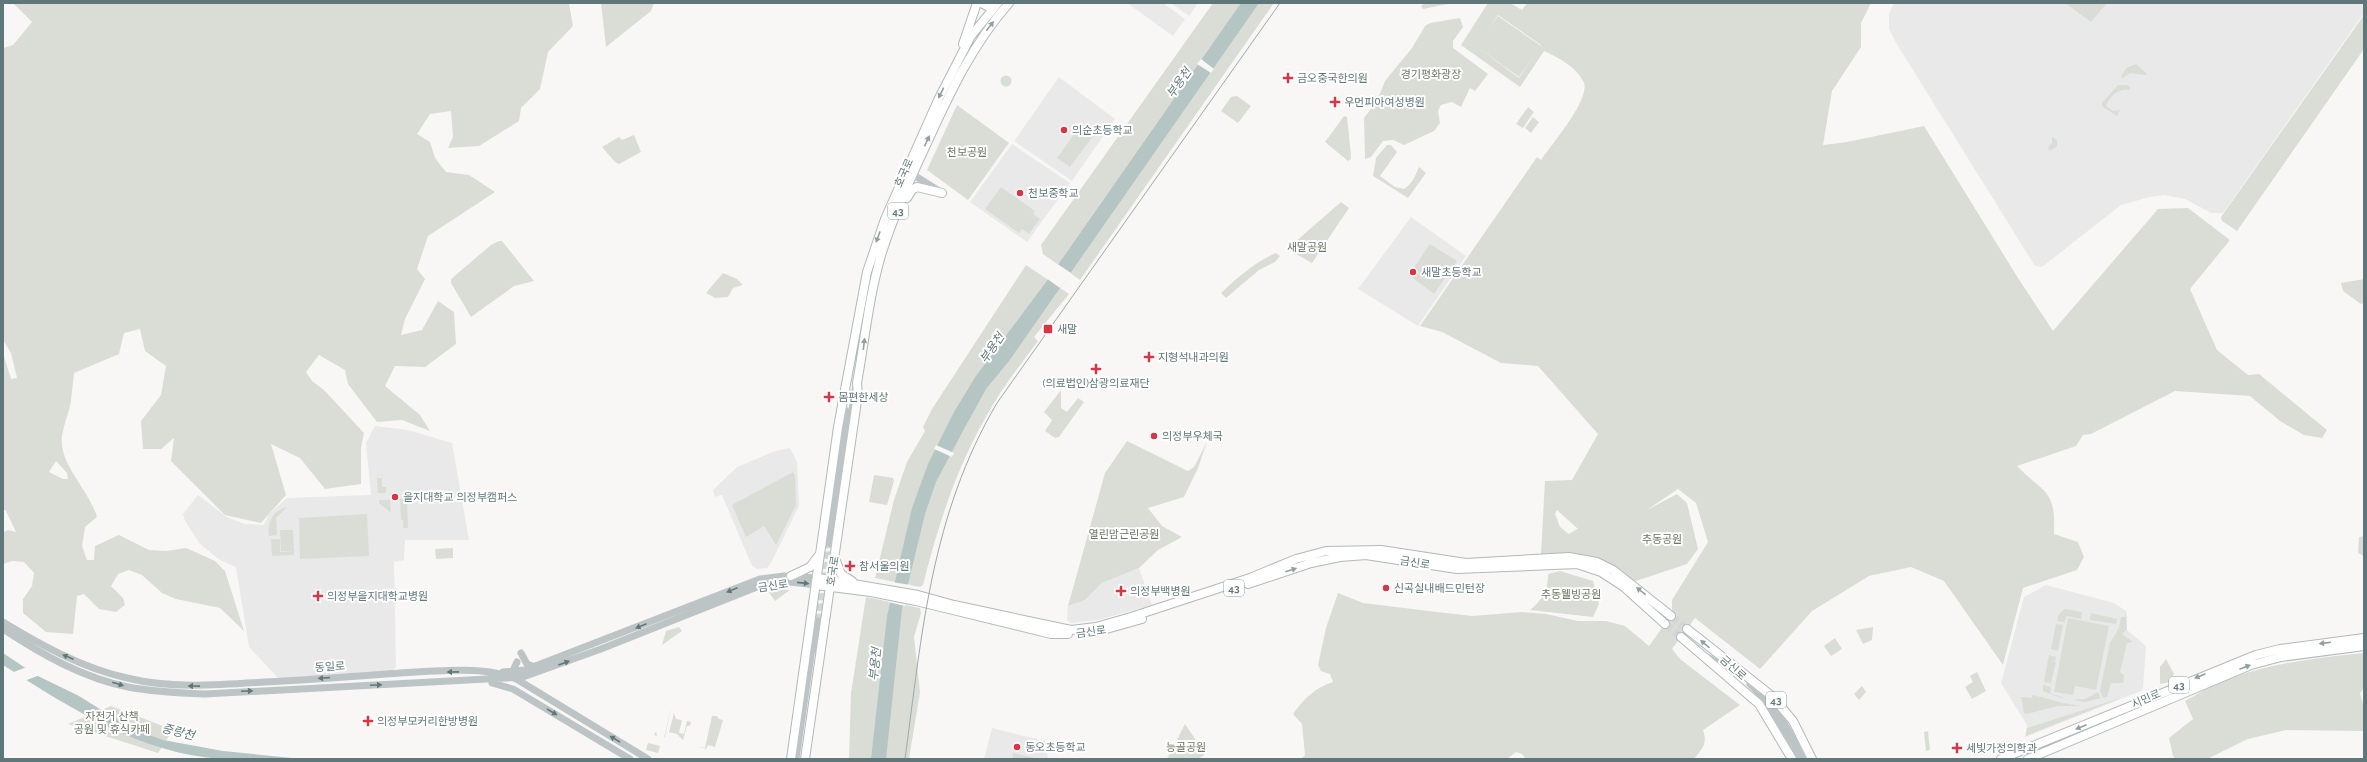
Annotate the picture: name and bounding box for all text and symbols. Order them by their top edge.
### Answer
one-way arrow [986,20,994,31]
water label: 부용천 [1164,64,1195,101]
park label: 경기평화광장 [1401,68,1461,81]
marker: 금오중국한의원 [1282,72,1294,84]
place label: 금오중국한의원 [1297,72,1368,85]
one-way arrow [938,87,944,98]
marker: 우먼피아여성병원 [1329,96,1341,108]
place label: 우먼피아여성병원 [1344,96,1425,109]
place label: 의순초등학교 [1072,124,1133,137]
marker: 의순초등학교 [1059,125,1069,135]
one-way arrow [924,135,930,147]
park label: 천보공원 [947,146,987,159]
street label: 호국로 [892,156,916,190]
place label: 천보중학교 [1028,187,1079,200]
marker: 천보중학교 [1015,188,1025,198]
road number: 43 [888,203,908,219]
one-way arrow [874,232,880,244]
park label: 새말공원 [1287,241,1327,254]
place label: 새말초등학교 [1421,266,1482,279]
marker: 새말초등학교 [1408,267,1418,277]
marker: 새말 [1042,323,1054,335]
place label: 새말 [1057,323,1077,336]
water label: 부용천 [977,329,1008,366]
one-way arrow [860,338,867,350]
marker: 지형석내과의원 [1143,351,1155,363]
place label: 지형석내과의원 [1158,351,1229,364]
marker: (의료법인)삼광의료재단 [1090,363,1102,375]
place label: (의료법인)삼광의료재단 [1042,377,1150,390]
marker: 몸편한세상 [823,391,835,403]
place label: 몸편한세상 [838,391,889,404]
place label: 의정부우체국 [1162,430,1223,443]
marker: 의정부우체국 [1149,431,1159,441]
place label: 을지대학교 의정부캠퍼스 [403,491,517,504]
marker: 을지대학교 의정부캠퍼스 [390,492,400,502]
park label: 열린맘근린공원 [1089,528,1159,541]
park label: 추동공원 [1642,533,1682,546]
street label: 금신로 [1399,554,1431,572]
street label: 호국로 [824,555,842,587]
marker: 참서울의원 [844,560,856,572]
place label: 참서울의원 [859,560,910,573]
one-way arrow [1285,567,1297,573]
street label: 금신로 [757,577,789,595]
one-way arrow [797,580,809,587]
road number: 43 [1224,580,1244,596]
place label: 신곡실내배드민턴장 [1394,582,1485,595]
marker: 신곡실내배드민턴장 [1381,583,1391,593]
marker: 의정부백병원 [1115,585,1127,597]
place label: 의정부백병원 [1130,585,1191,598]
one-way arrow [725,587,737,593]
one-way arrow [1635,587,1646,595]
park label: 추동웰빙공원 [1541,588,1601,601]
marker: 의정부을지대학교병원 [312,590,324,602]
place label: 의정부을지대학교병원 [327,590,428,603]
one-way arrow [634,623,646,629]
street label: 금신로 [1075,623,1107,641]
one-way arrow [1699,639,1710,648]
one-way arrow [2319,640,2331,646]
water label: 부용천 [866,645,884,681]
street label: 금신로 [1717,653,1749,683]
one-way arrow [63,654,74,660]
street label: 동일로 [314,659,346,675]
one-way arrow [559,660,571,666]
one-way arrow [2239,664,2251,670]
one-way arrow [446,669,459,675]
one-way arrow [2195,673,2206,679]
one-way arrow [318,675,330,682]
road number: 43 [2169,677,2189,693]
one-way arrow [112,681,124,687]
one-way arrow [188,682,200,689]
one-way arrow [370,682,383,688]
street label: 시민로 [2129,687,2163,711]
one-way arrow [241,688,253,695]
road number: 43 [1766,692,1786,708]
one-way arrow [546,709,558,716]
park label: 자전거 산책 공원 및 휴식카페 [74,710,150,736]
marker: 의정부모커리한방병원 [362,715,374,727]
place label: 의정부모커리한방병원 [377,715,478,728]
water label: 중랑천 [160,721,198,743]
one-way arrow [2075,724,2087,731]
one-way arrow [609,735,621,742]
place label: 동오초등학교 [1025,741,1086,754]
park label: 능골공원 [1166,741,1206,754]
marker: 동오초등학교 [1012,742,1022,752]
marker: 세빛가정의학과 [1951,742,1963,754]
place label: 세빛가정의학과 [1966,742,2037,755]

